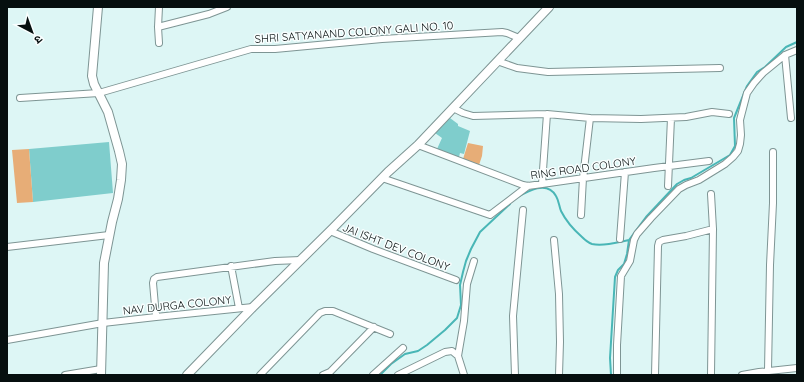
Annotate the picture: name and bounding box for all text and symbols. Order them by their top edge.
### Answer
north arrow [12,12,52,52]
street label: SHRI SATYANAND COLONY GALI NO. 10 [254,18,454,46]
text: उ [31,32,46,47]
street label: RING ROAD COLONY [529,154,637,182]
street label: JAI ISHT DEV COLONY [340,220,452,274]
street label: NAV DURGA COLONY [122,292,232,318]

